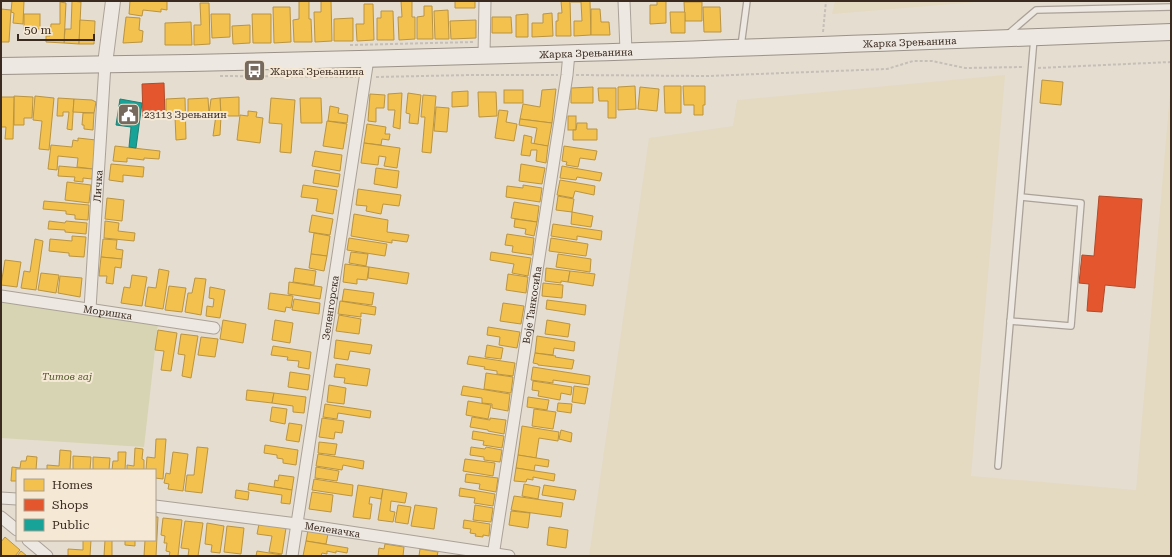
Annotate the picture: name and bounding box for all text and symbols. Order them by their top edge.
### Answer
scale bar [18,16,94,42]
text: 50 m [24,23,51,37]
street label: Жарка Зрењанина [863,35,957,49]
street label: Жарка Зрењанина [539,46,634,60]
bus stop icon: Жарка Зрењанина [242,58,268,84]
place label: Жарка Зрењанина [270,66,364,77]
public building icon: 23113 Зрењанин [116,101,142,127]
place label: 23113 Зрењанин [144,109,227,120]
street label: Личка [91,169,104,203]
street label: Воје Танкосића [520,265,543,344]
street label: Зеленгорска [320,274,340,341]
street label: Моришка [83,303,134,321]
park label: Титов гај [42,371,92,382]
legend [16,469,156,541]
text: Homes [52,478,93,492]
text: Shops [52,498,88,512]
text: Public [52,518,90,532]
street label: Меленачка [304,520,362,539]

